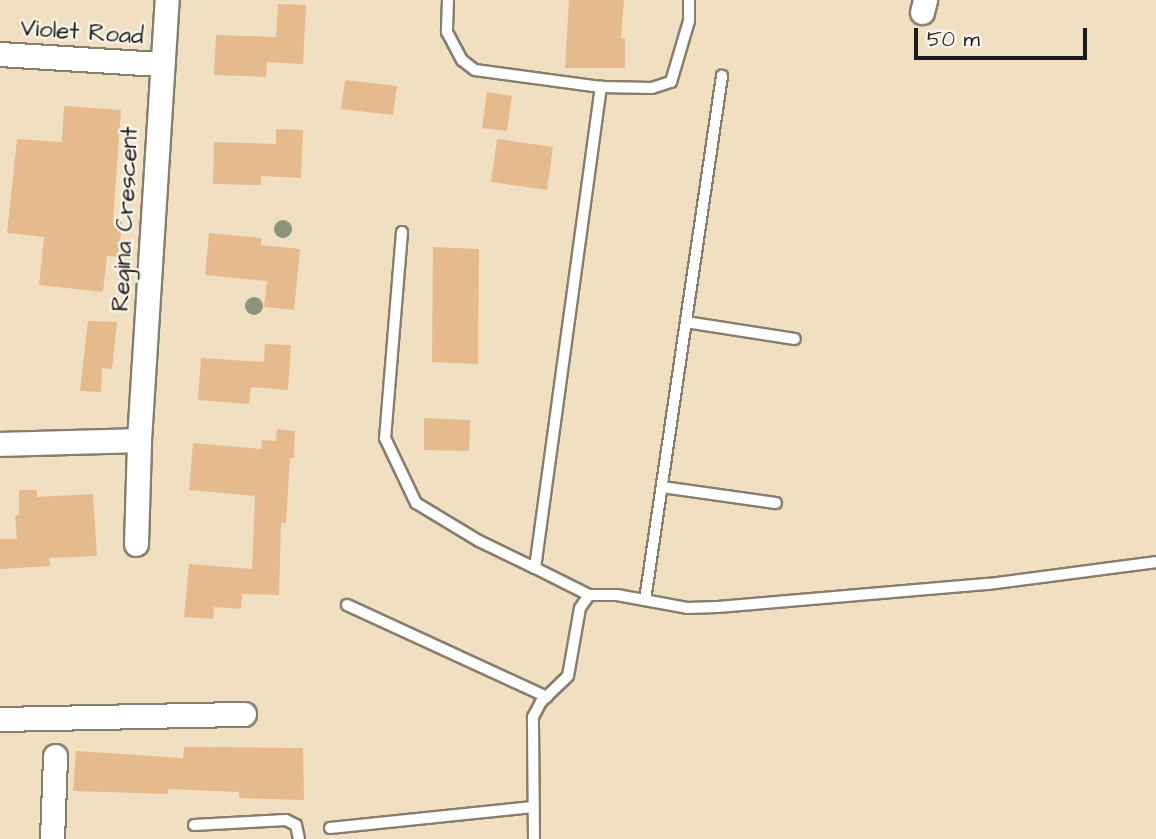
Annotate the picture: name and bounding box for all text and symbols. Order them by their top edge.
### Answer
street label: Violet Road [19,14,145,52]
scale bar [918,14,1091,58]
text: 50 m [927,25,980,54]
street label: Regina Crescent [107,126,145,312]

